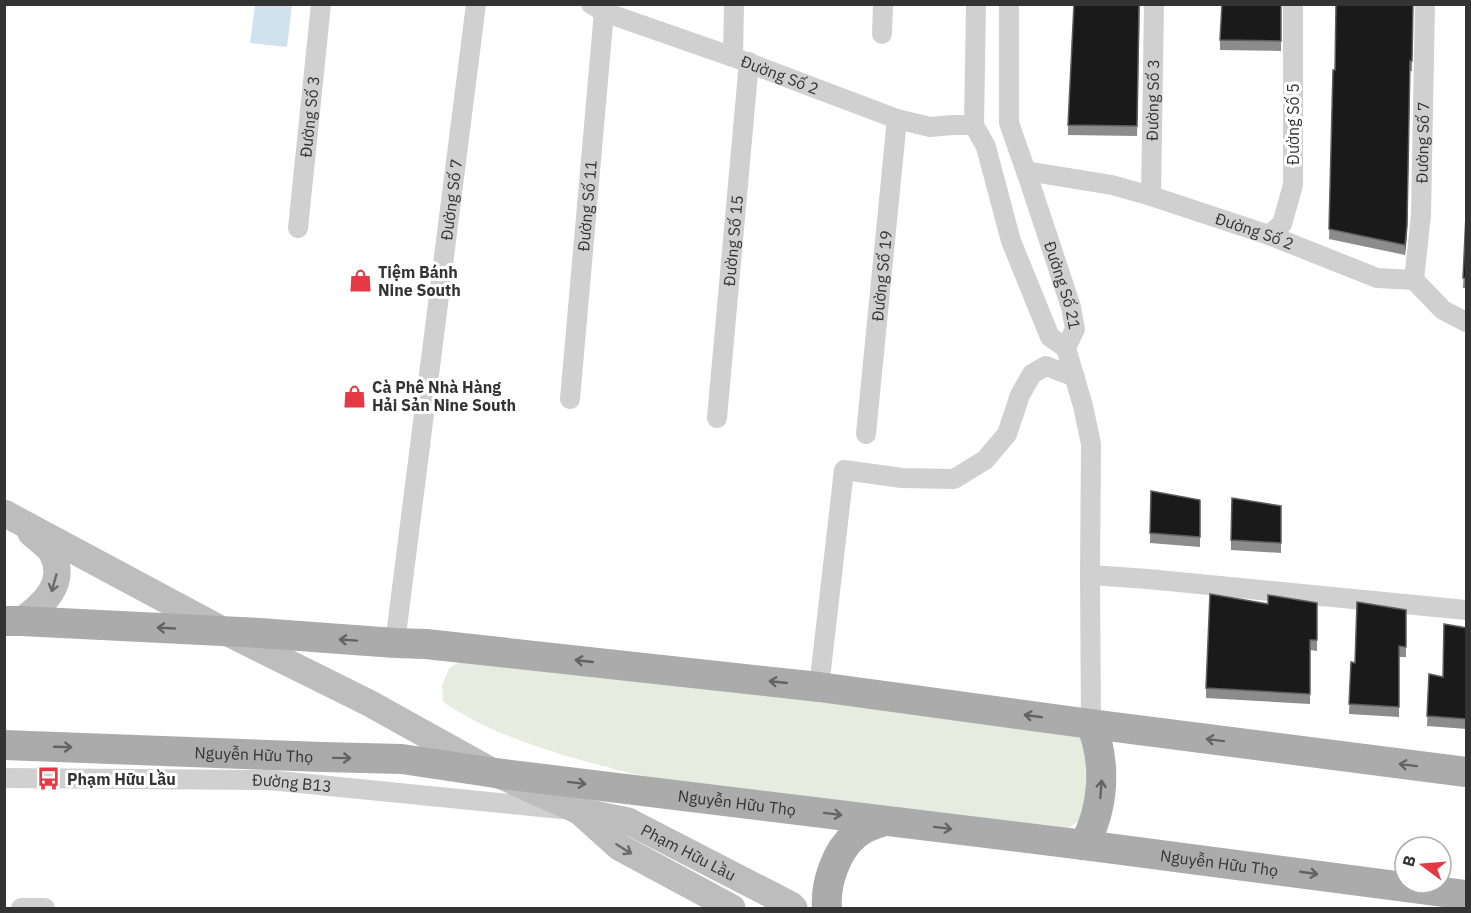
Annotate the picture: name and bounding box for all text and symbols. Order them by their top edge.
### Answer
street label: Đường Số 2 [738,51,822,99]
street label: Đường Số 3 [1142,59,1163,141]
street label: Đường Số 3 [295,75,324,158]
street label: Đường Số 5 [1283,83,1303,165]
street label: Đường Số 7 [1412,101,1433,183]
street label: Đường Số 7 [436,158,466,241]
street label: Đường Số 11 [573,159,601,252]
street label: Đường Số 15 [719,194,747,287]
street label: Đường Số 2 [1213,208,1297,254]
street label: Đường Số 19 [867,229,896,322]
street label: Đường Số 21 [1040,238,1085,331]
place label: Tiệm Bánh Nine South [378,262,461,300]
shop icon: Tiệm Bánh Nine South [347,268,373,294]
place label: Cà Phê Nhà Hàng Hải Sản Nine South [372,377,516,415]
shop icon: Cà Phê Nhà Hàng Hải Sản Nine South [341,383,367,409]
one-way arrow [48,573,59,592]
one-way arrow [157,623,177,634]
one-way arrow [338,634,358,645]
one-way arrow [574,655,594,666]
one-way arrow [768,676,788,687]
one-way arrow [1024,710,1044,721]
one-way arrow [1206,734,1225,745]
one-way arrow [52,741,72,752]
street label: Nguyễn Hữu Thọ [194,742,314,767]
one-way arrow [331,752,351,764]
one-way arrow [1399,759,1419,770]
bus stop icon: Phạm Hữu Lầu [36,766,62,792]
place label: Phạm Hữu Lầu [67,768,176,789]
street label: Đường B13 [252,770,333,796]
one-way arrow [567,778,586,789]
one-way arrow [1095,780,1106,800]
street label: Nguyễn Hữu Thọ [677,785,797,820]
one-way arrow [823,809,843,820]
street label: Phạm Hữu Lầu [638,819,739,885]
one-way arrow [933,822,953,833]
north arrow [1393,835,1453,895]
one-way arrow [615,843,631,855]
street label: Nguyễn Hữu Thọ [1159,845,1279,880]
text: B [1397,853,1420,869]
one-way arrow [1299,868,1318,879]

